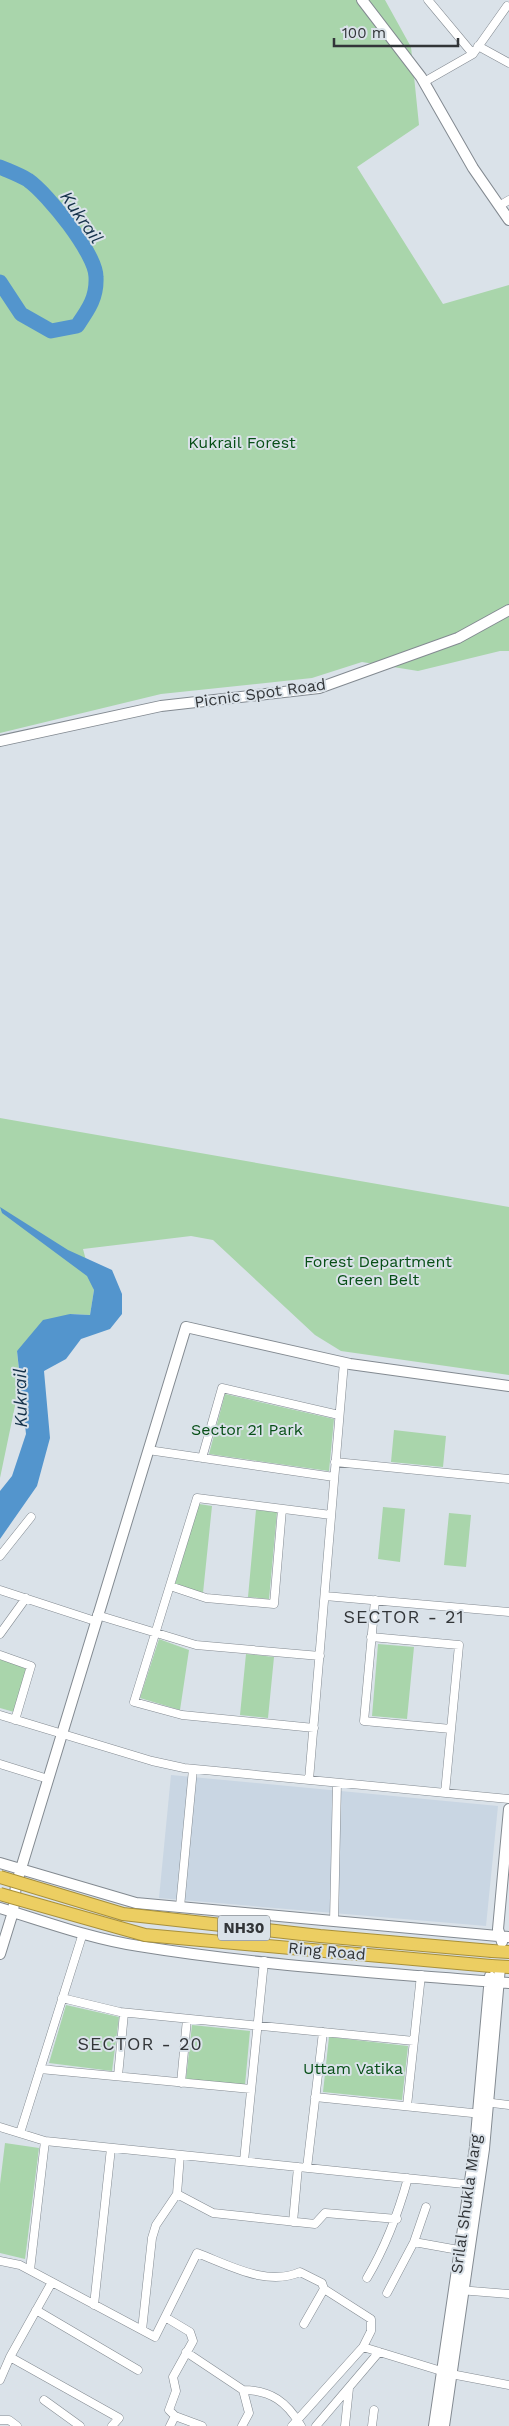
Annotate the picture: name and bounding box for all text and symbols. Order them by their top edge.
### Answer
scale bar [334,15,458,47]
text: 100 m [342,24,386,42]
water label: Kukrail [56,187,108,247]
park label: Kukrail Forest [188,433,296,452]
street label: Picnic Spot Road [193,674,327,712]
park label: Forest Department Green Belt [304,1252,452,1289]
water label: Kukrail [9,1368,31,1428]
park label: Sector 21 Park [191,1420,303,1439]
district label: SECTOR - 21 [344,1606,464,1627]
road number: NH30 [218,1916,270,1940]
street label: Ring Road [287,1938,367,1964]
district label: SECTOR - 20 [77,2033,203,2054]
park label: Uttam Vatika [303,2059,403,2078]
street label: Srilal Shukla Marg [447,2133,485,2275]

